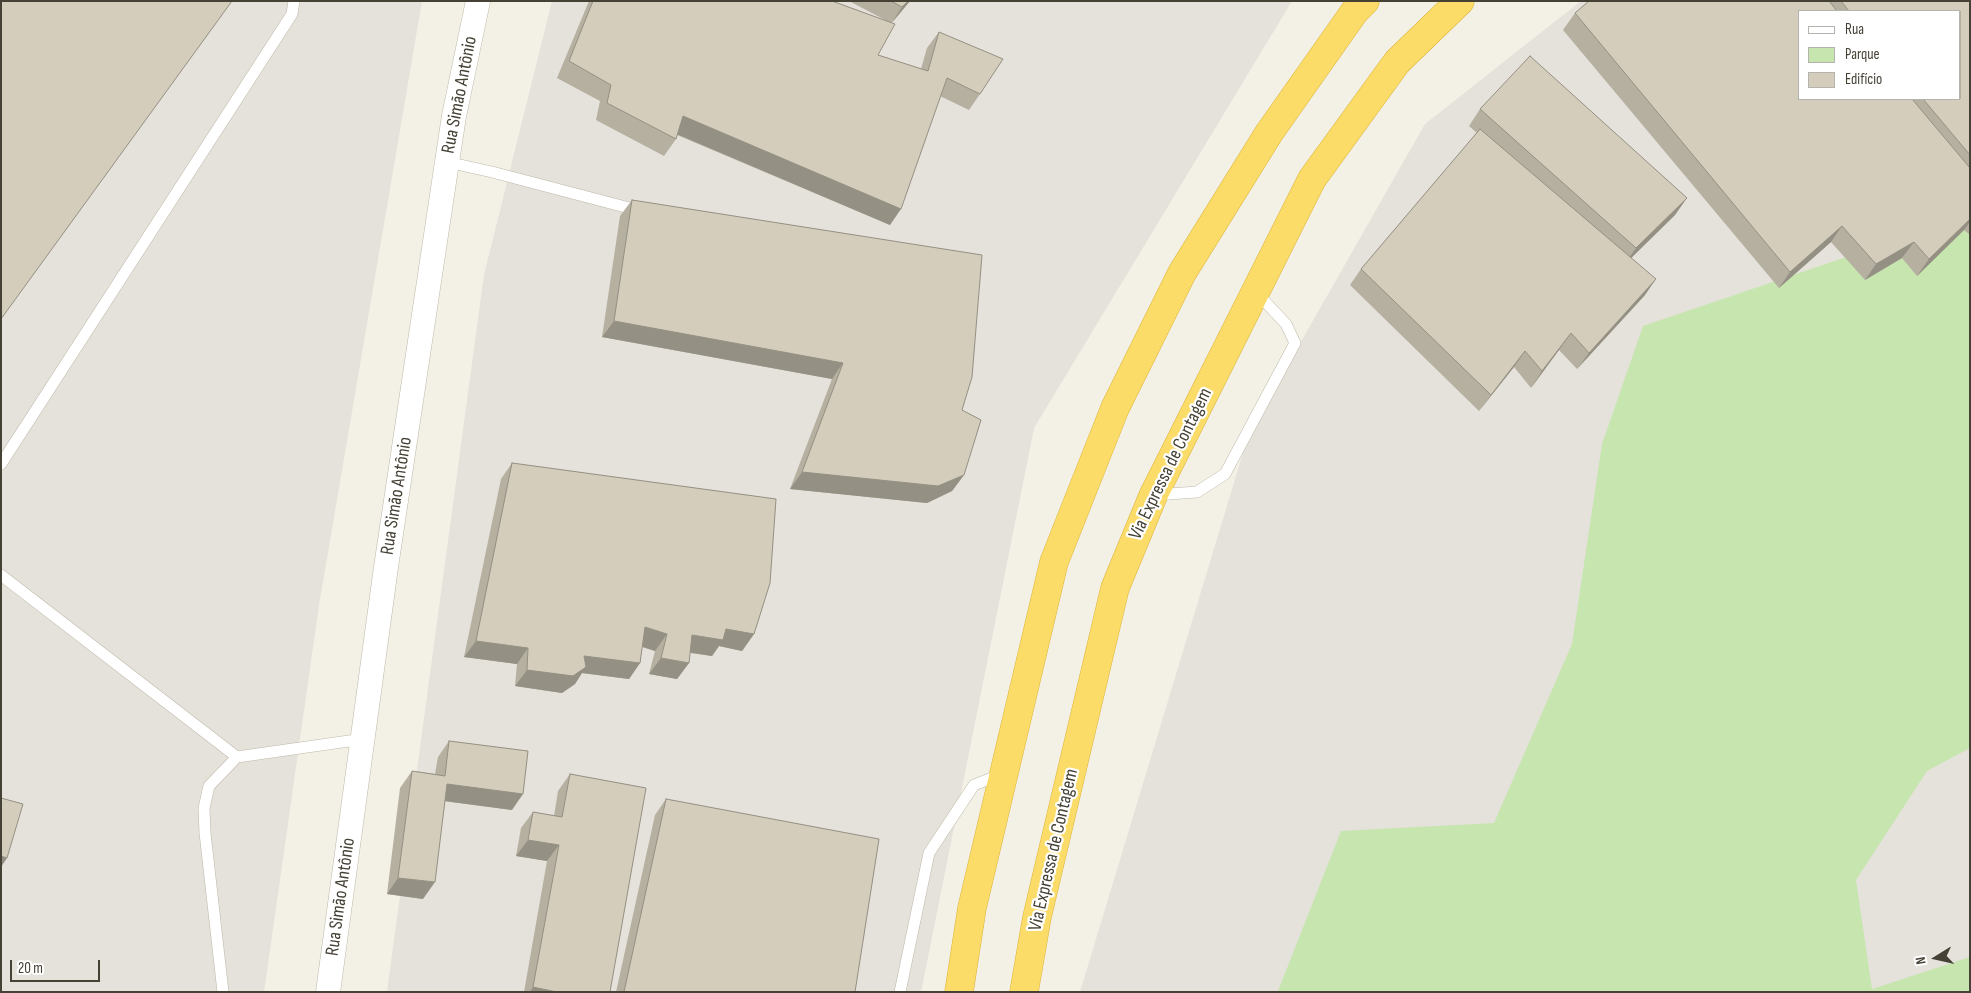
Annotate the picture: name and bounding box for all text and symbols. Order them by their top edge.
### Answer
legend [1798,10,1961,100]
text: Rua [1845,20,1864,39]
street label: Rua Simão Antônio [437,34,483,156]
text: Parque [1845,45,1880,64]
text: Edifício [1845,70,1882,89]
street label: Via Expressa de Contagem [1124,384,1218,544]
street label: Rua Simão Antônio [376,435,418,557]
street label: Via Expressa de Contagem [1024,767,1084,933]
street label: Rua Simão Antônio [321,837,361,957]
north arrow [1911,933,1961,983]
scale bar [12,950,102,982]
text: N [1912,956,1930,966]
text: 20 m [18,959,43,978]

